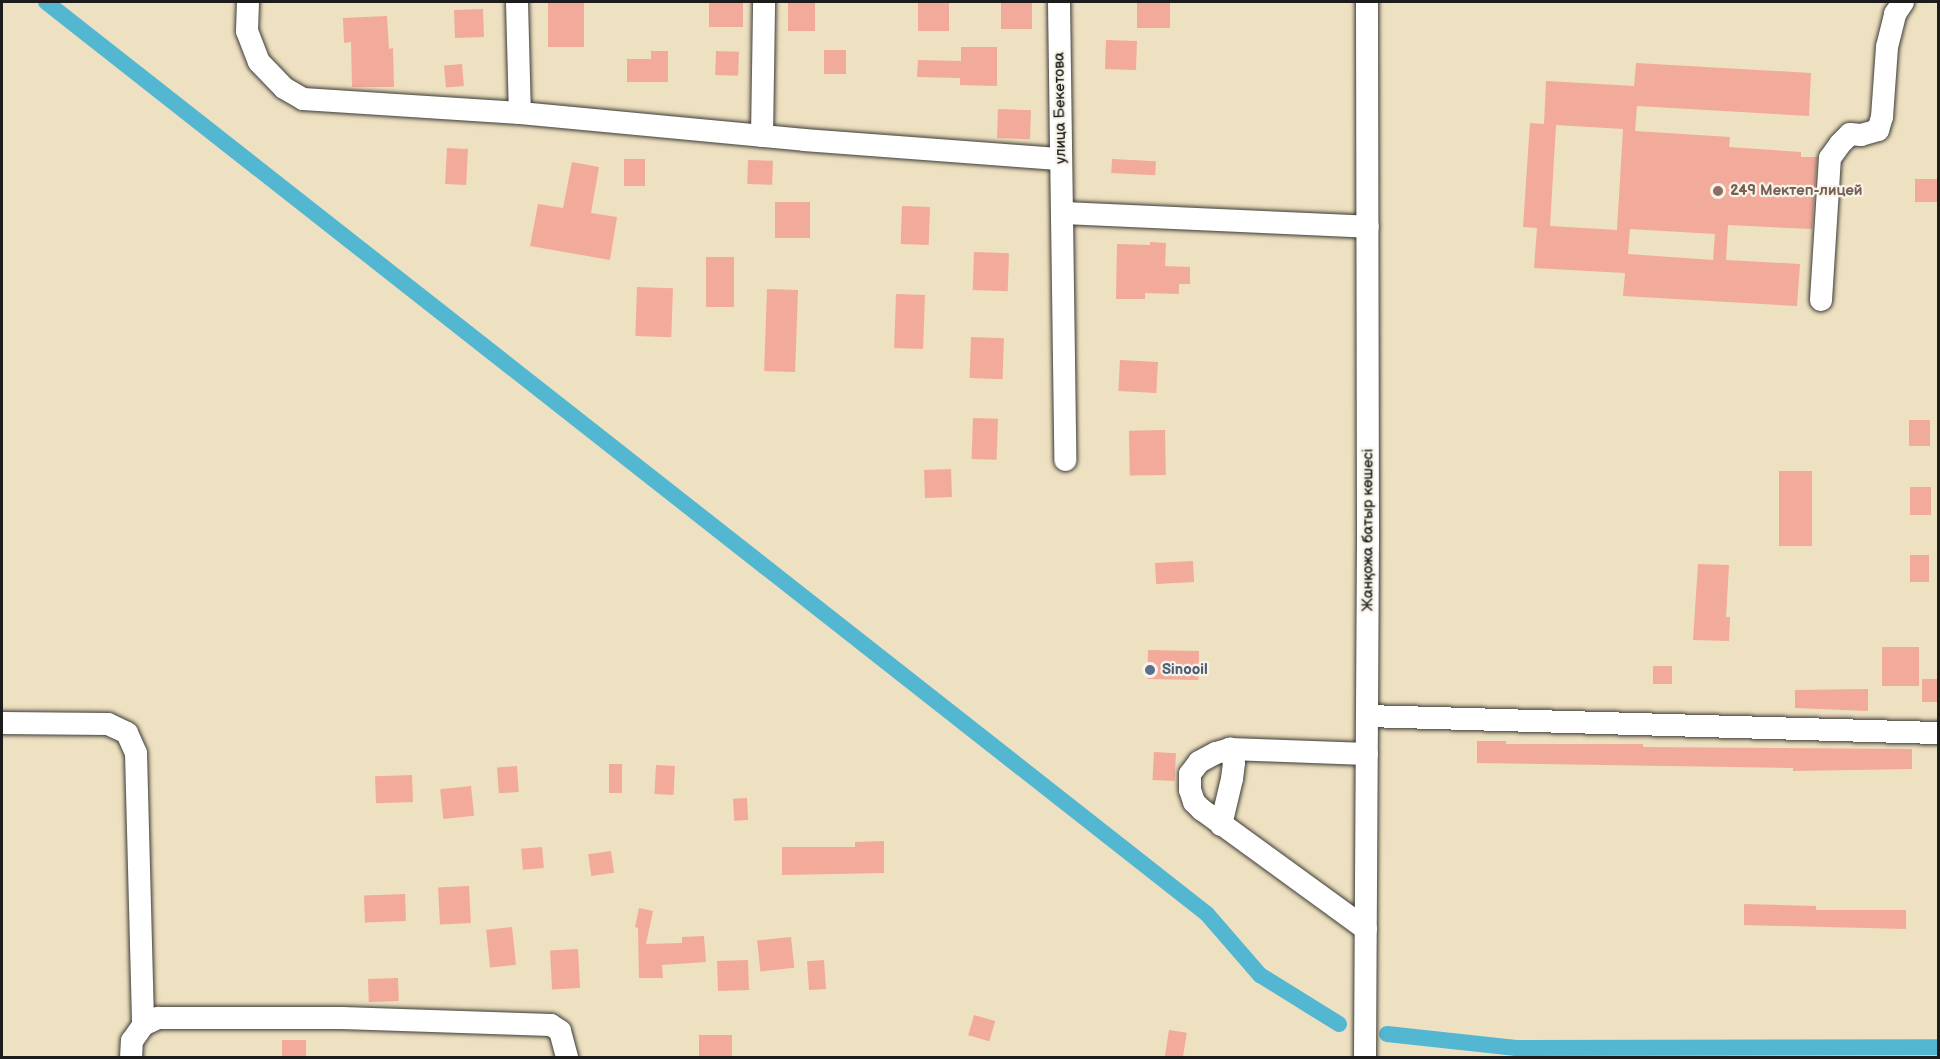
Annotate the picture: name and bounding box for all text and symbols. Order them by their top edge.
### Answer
street label: улица Бекетова [1050,52,1070,164]
place label: 249 Мектеп-лицей [1730,182,1863,200]
marker: 249 Мектеп-лицей [1711,184,1725,198]
street label: Жанқожа батыр көшесі [1359,449,1377,611]
place label: Sinooil [1162,661,1208,679]
marker: Sinooil [1143,663,1157,677]

